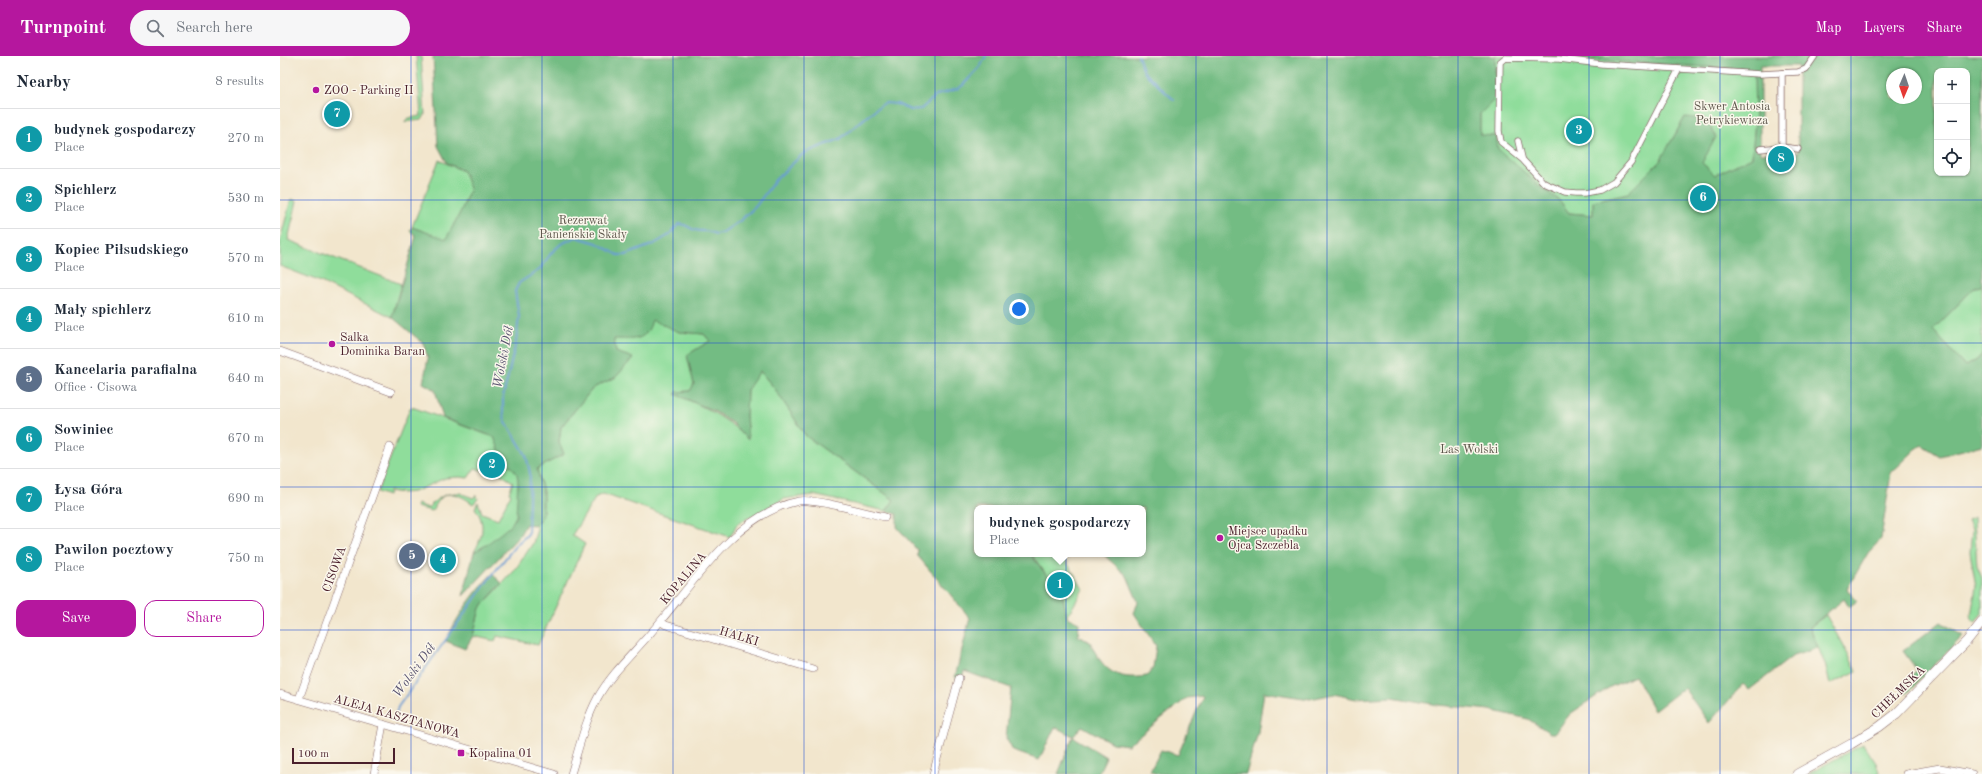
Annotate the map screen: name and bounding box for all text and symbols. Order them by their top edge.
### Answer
search box [130,10,410,46]
icon: search [144,17,166,39]
text: Turnpoint [20,19,106,38]
text: Search here [176,21,253,36]
text: Map [1816,21,1842,35]
text: Layers [1864,21,1905,35]
text: Share [1927,21,1962,35]
north arrow [1886,68,1922,104]
map controls [1934,68,1970,176]
button: + [1934,68,1970,104]
text: Nearby [16,74,71,91]
text: 8 results [215,75,264,88]
marker: ZOO - Parking II [311,85,321,95]
place label: ZOO - Parking II [324,85,414,97]
pin: 7 [324,99,350,129]
park label: Skwer Antosia Petrykiewicza [1694,101,1770,127]
button: − [1934,104,1970,140]
pin: 3 [1566,116,1592,146]
text: budynek gospodarczy [54,123,196,138]
text: 1 [25,132,33,145]
text: 270 m [227,132,264,145]
button: locate [1934,140,1970,176]
text: Place [54,141,84,154]
pin: 8 [1768,144,1794,174]
text: Spichlerz [54,183,116,198]
pin: 6 [1690,183,1716,213]
text: 2 [25,192,33,205]
text: 530 m [227,192,264,205]
text: Place [54,201,84,214]
park label: Rezerwat Panieńskie Skały [539,215,628,241]
text: Kopiec Piłsudskiego [54,243,189,258]
text: 3 [25,252,33,265]
text: 570 m [227,252,264,265]
text: Place [54,261,84,274]
your location [1009,299,1029,319]
text: Mały spichlerz [54,303,151,318]
text: 4 [25,312,33,325]
text: 610 m [227,312,264,325]
text: Place [54,321,84,334]
water label: Wolski Dół [491,324,516,390]
place label: Salka Dominika Baran [340,332,425,358]
marker: Salka Dominika Baran [327,339,337,349]
text: Kancelaria parafialna [54,363,197,378]
text: 5 [25,372,33,385]
text: 640 m [227,372,264,385]
text: Office · Cisowa [54,381,137,394]
text: Sowiniec [54,423,114,438]
text: 6 [25,432,33,445]
text: 670 m [227,432,264,445]
text: Place [54,441,84,454]
park label: Las Wolski [1440,444,1498,456]
pin: 2 [479,450,505,480]
text: Łysa Góra [54,483,123,498]
text: 7 [25,492,33,505]
text: 690 m [227,492,264,505]
text: Place [54,501,84,514]
popup [974,505,1146,557]
text: budynek gospodarczy [989,516,1131,531]
place label: Miejsce upadku Ojca Szczebla [1228,526,1308,552]
marker: Miejsce upadku Ojca Szczebla [1215,533,1225,543]
text: Place [989,534,1019,547]
pin: 5 [399,541,425,571]
text: Pawilon pocztowy [54,543,174,558]
street label: CISOWA [321,545,349,594]
pin: 4 [430,545,456,575]
street label: KOPALINA [659,550,709,607]
text: 8 [25,552,33,565]
text: 750 m [227,552,264,565]
text: Place [54,561,84,574]
pin: 1 [1047,570,1073,600]
button: Save [16,600,136,637]
button: Share [144,600,264,637]
street label: HALKI [718,625,760,649]
water label: Wolski Dół [390,641,439,700]
street label: CHEŁMSKA [1869,664,1928,721]
street label: ALEJA KASZTANOWA [332,693,461,741]
scale bar [292,746,395,765]
marker: Kopalina 01 [456,748,466,758]
place label: Kopalina 01 [469,748,532,760]
text: 100 m [298,749,329,760]

